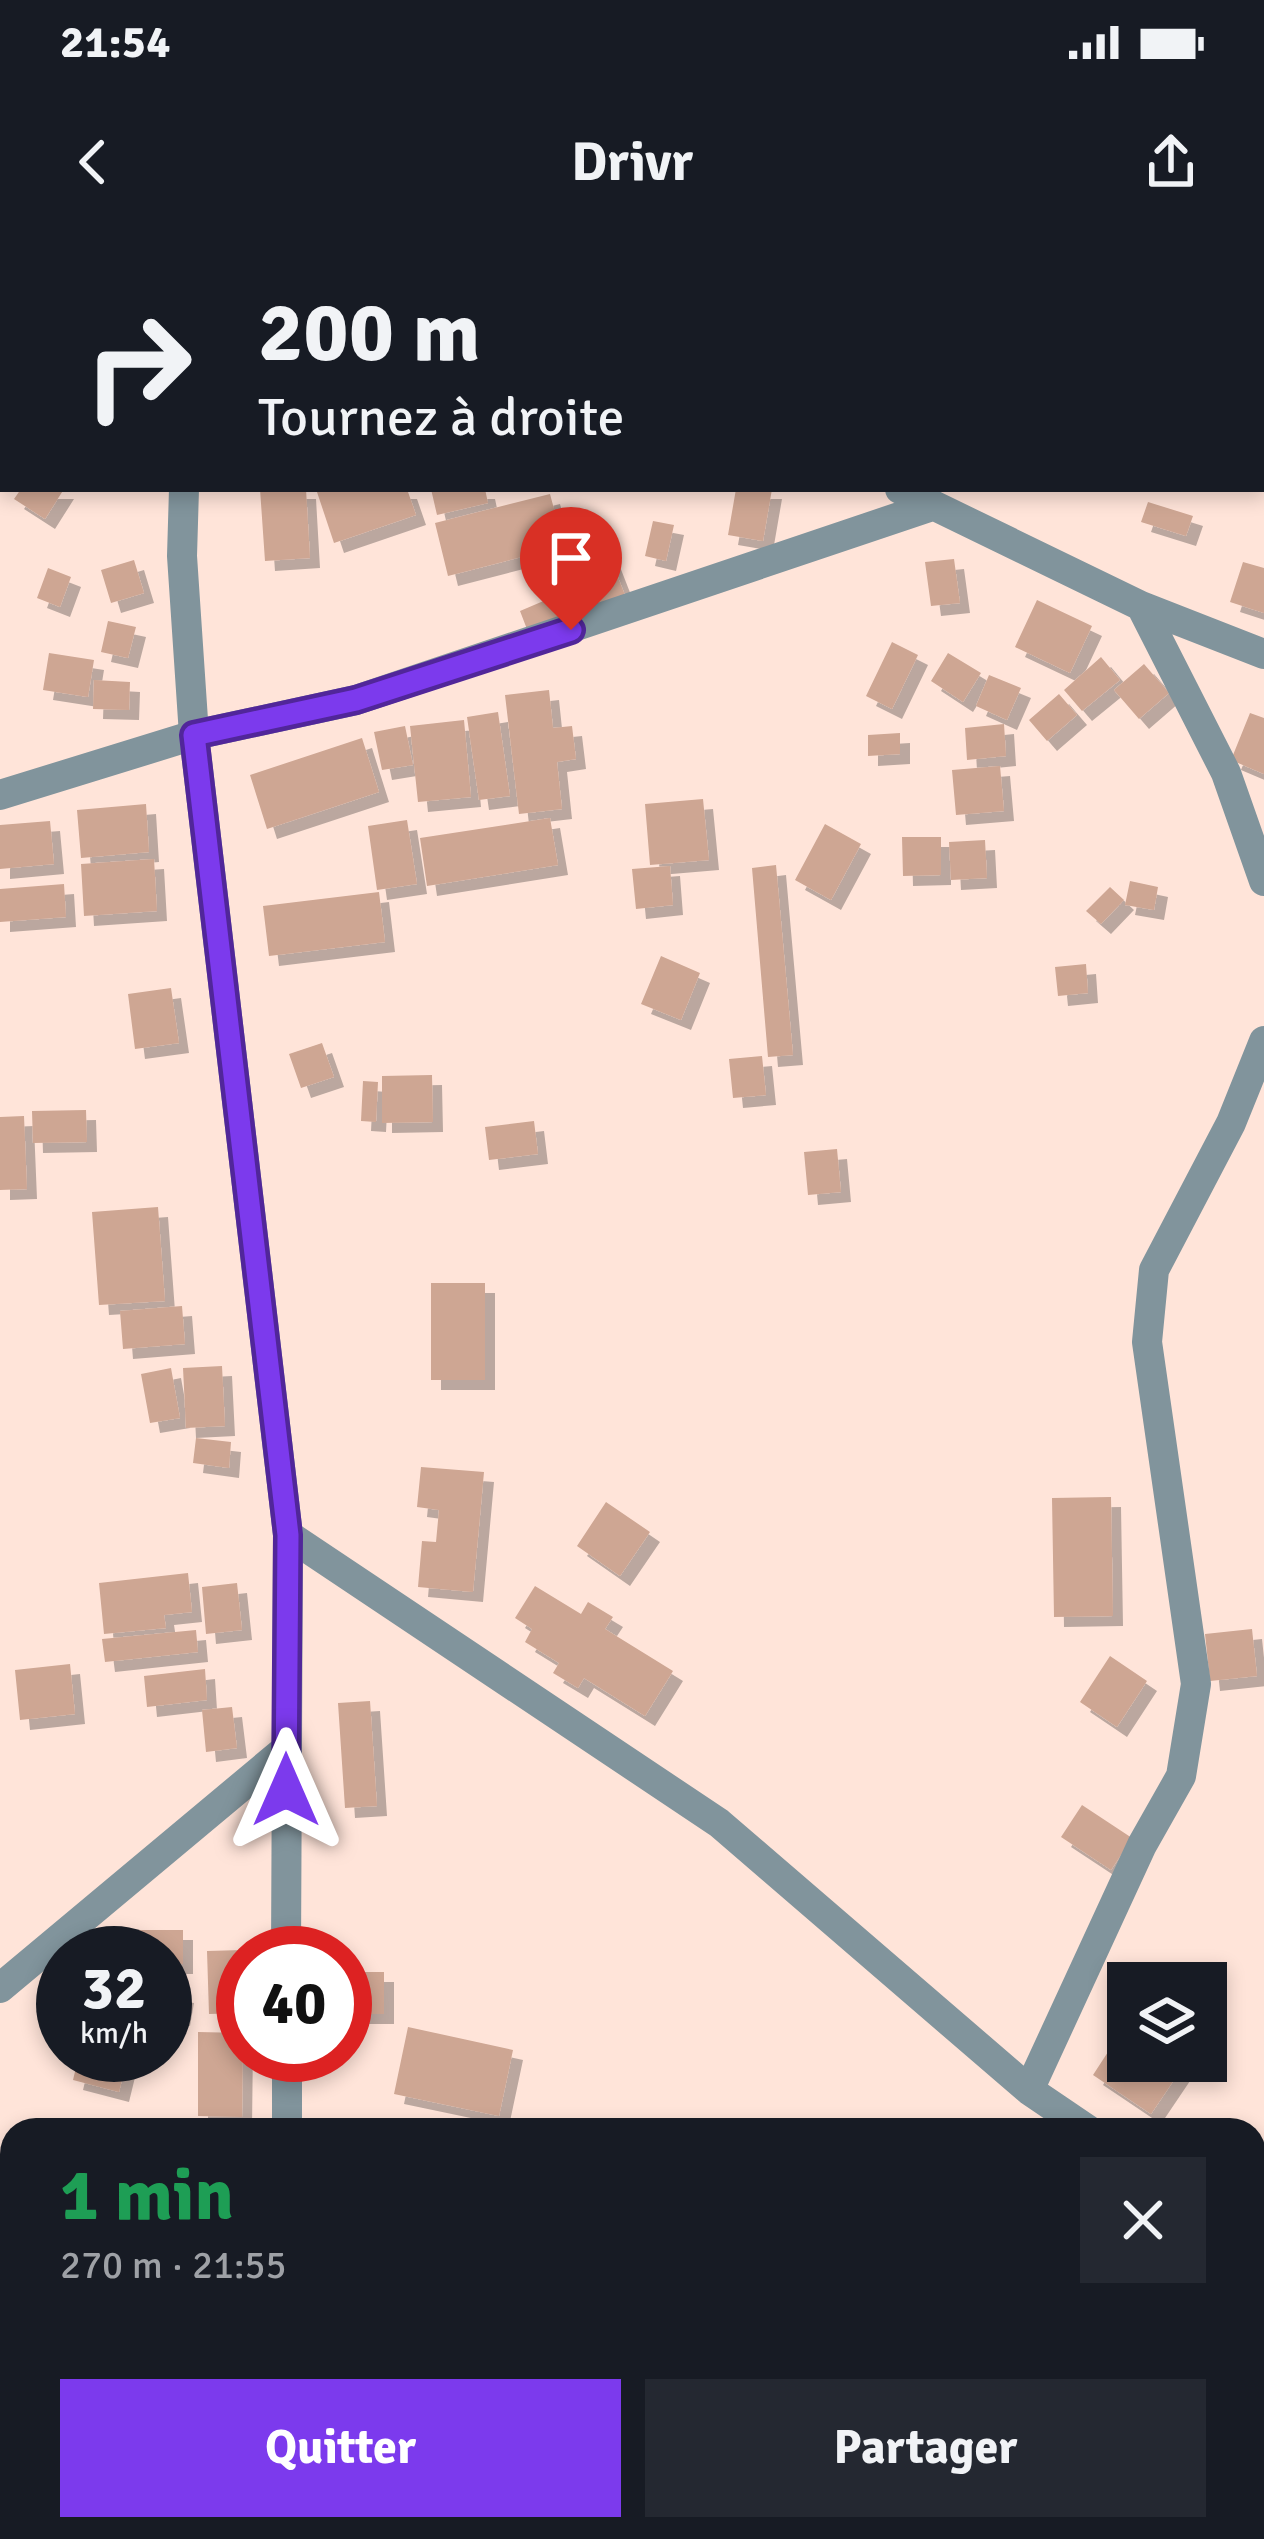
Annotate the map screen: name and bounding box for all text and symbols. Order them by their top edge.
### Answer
text: 21:54 [60,15,170,70]
icon: back [60,129,126,195]
text: Drivr [571,129,693,196]
icon: share [1138,129,1204,195]
text: 200 m [258,281,480,385]
icon: right [60,288,216,444]
text: Tournez à droite [258,384,625,451]
pin [520,507,622,630]
icon: arrive [538,525,604,591]
position arrow [223,1727,349,1853]
speed limit sign: 40 [216,1926,372,2082]
text: 32 [82,1952,146,2026]
map controls [1107,1962,1227,2082]
button: layers [1107,1962,1227,2082]
text: km/h [80,2015,148,2052]
text: 1 min [60,2151,234,2240]
button: close [1080,2157,1206,2283]
text: 270 m · 21:55 [60,2241,287,2289]
button: Quitter [60,2379,621,2517]
button: Partager [645,2379,1206,2517]

